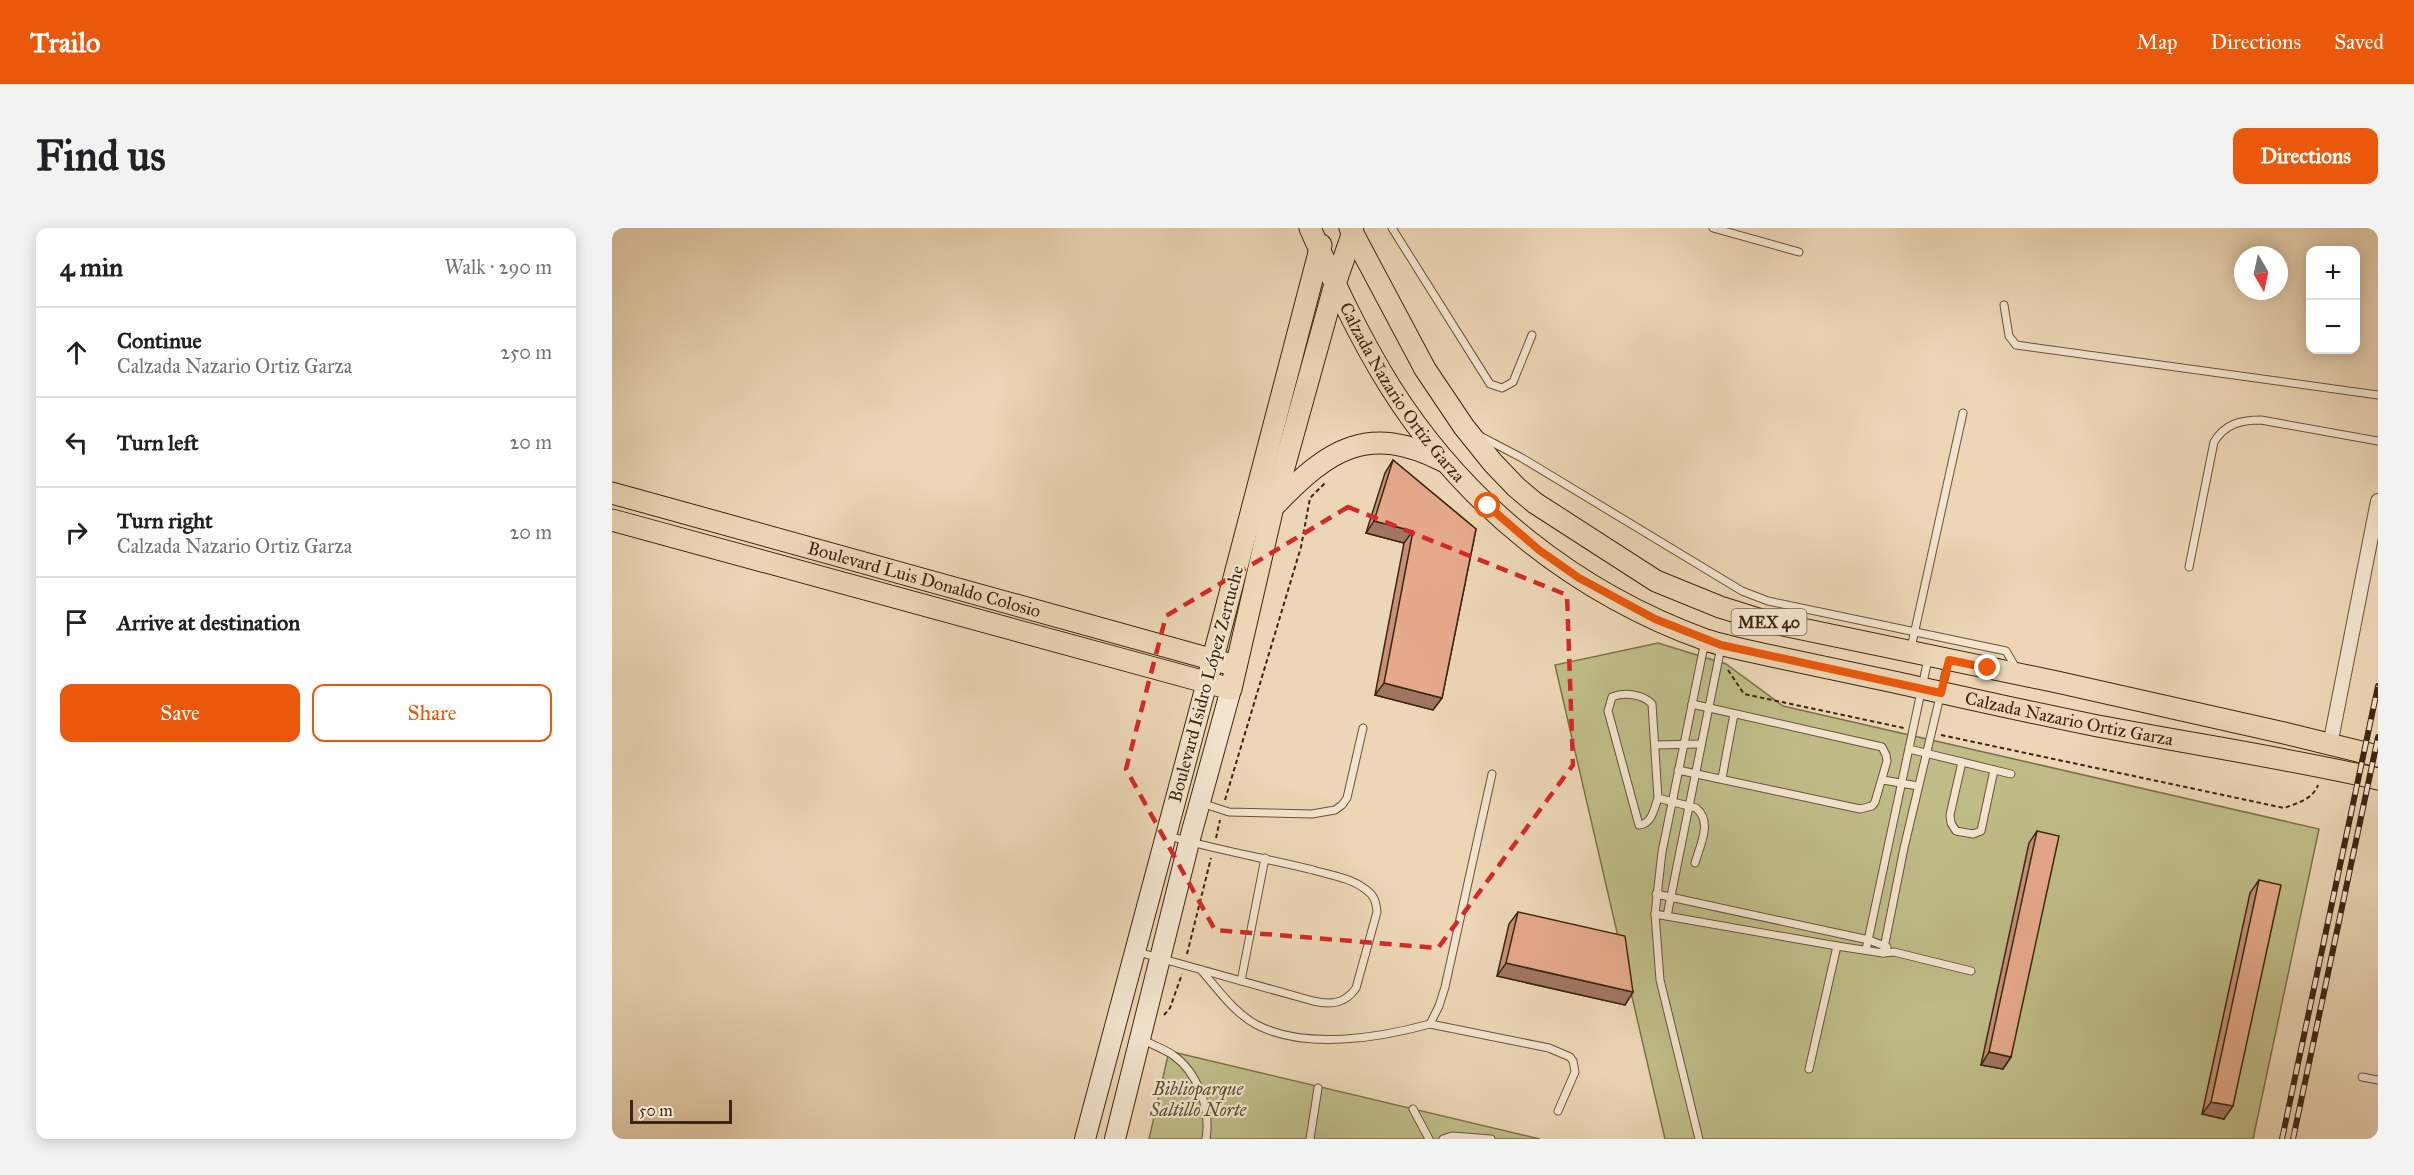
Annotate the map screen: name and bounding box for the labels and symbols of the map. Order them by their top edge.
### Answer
north arrow [2234,246,2288,300]
street label: Calzada Nazario Ortiz Garza [1335,299,1470,487]
route start [1474,492,1500,518]
street label: Boulevard Luis Donaldo Colosio [805,537,1043,622]
street label: Boulevard Isidro López Zertuche [1164,563,1248,805]
road number: MEX 40 [1732,609,1806,635]
route end [1974,654,2000,680]
street label: Calzada Nazario Ortiz Garza [1963,687,2175,751]
park label: Biblioparque Saltillo Norte [1149,1078,1248,1121]
scale bar [630,1097,732,1124]

